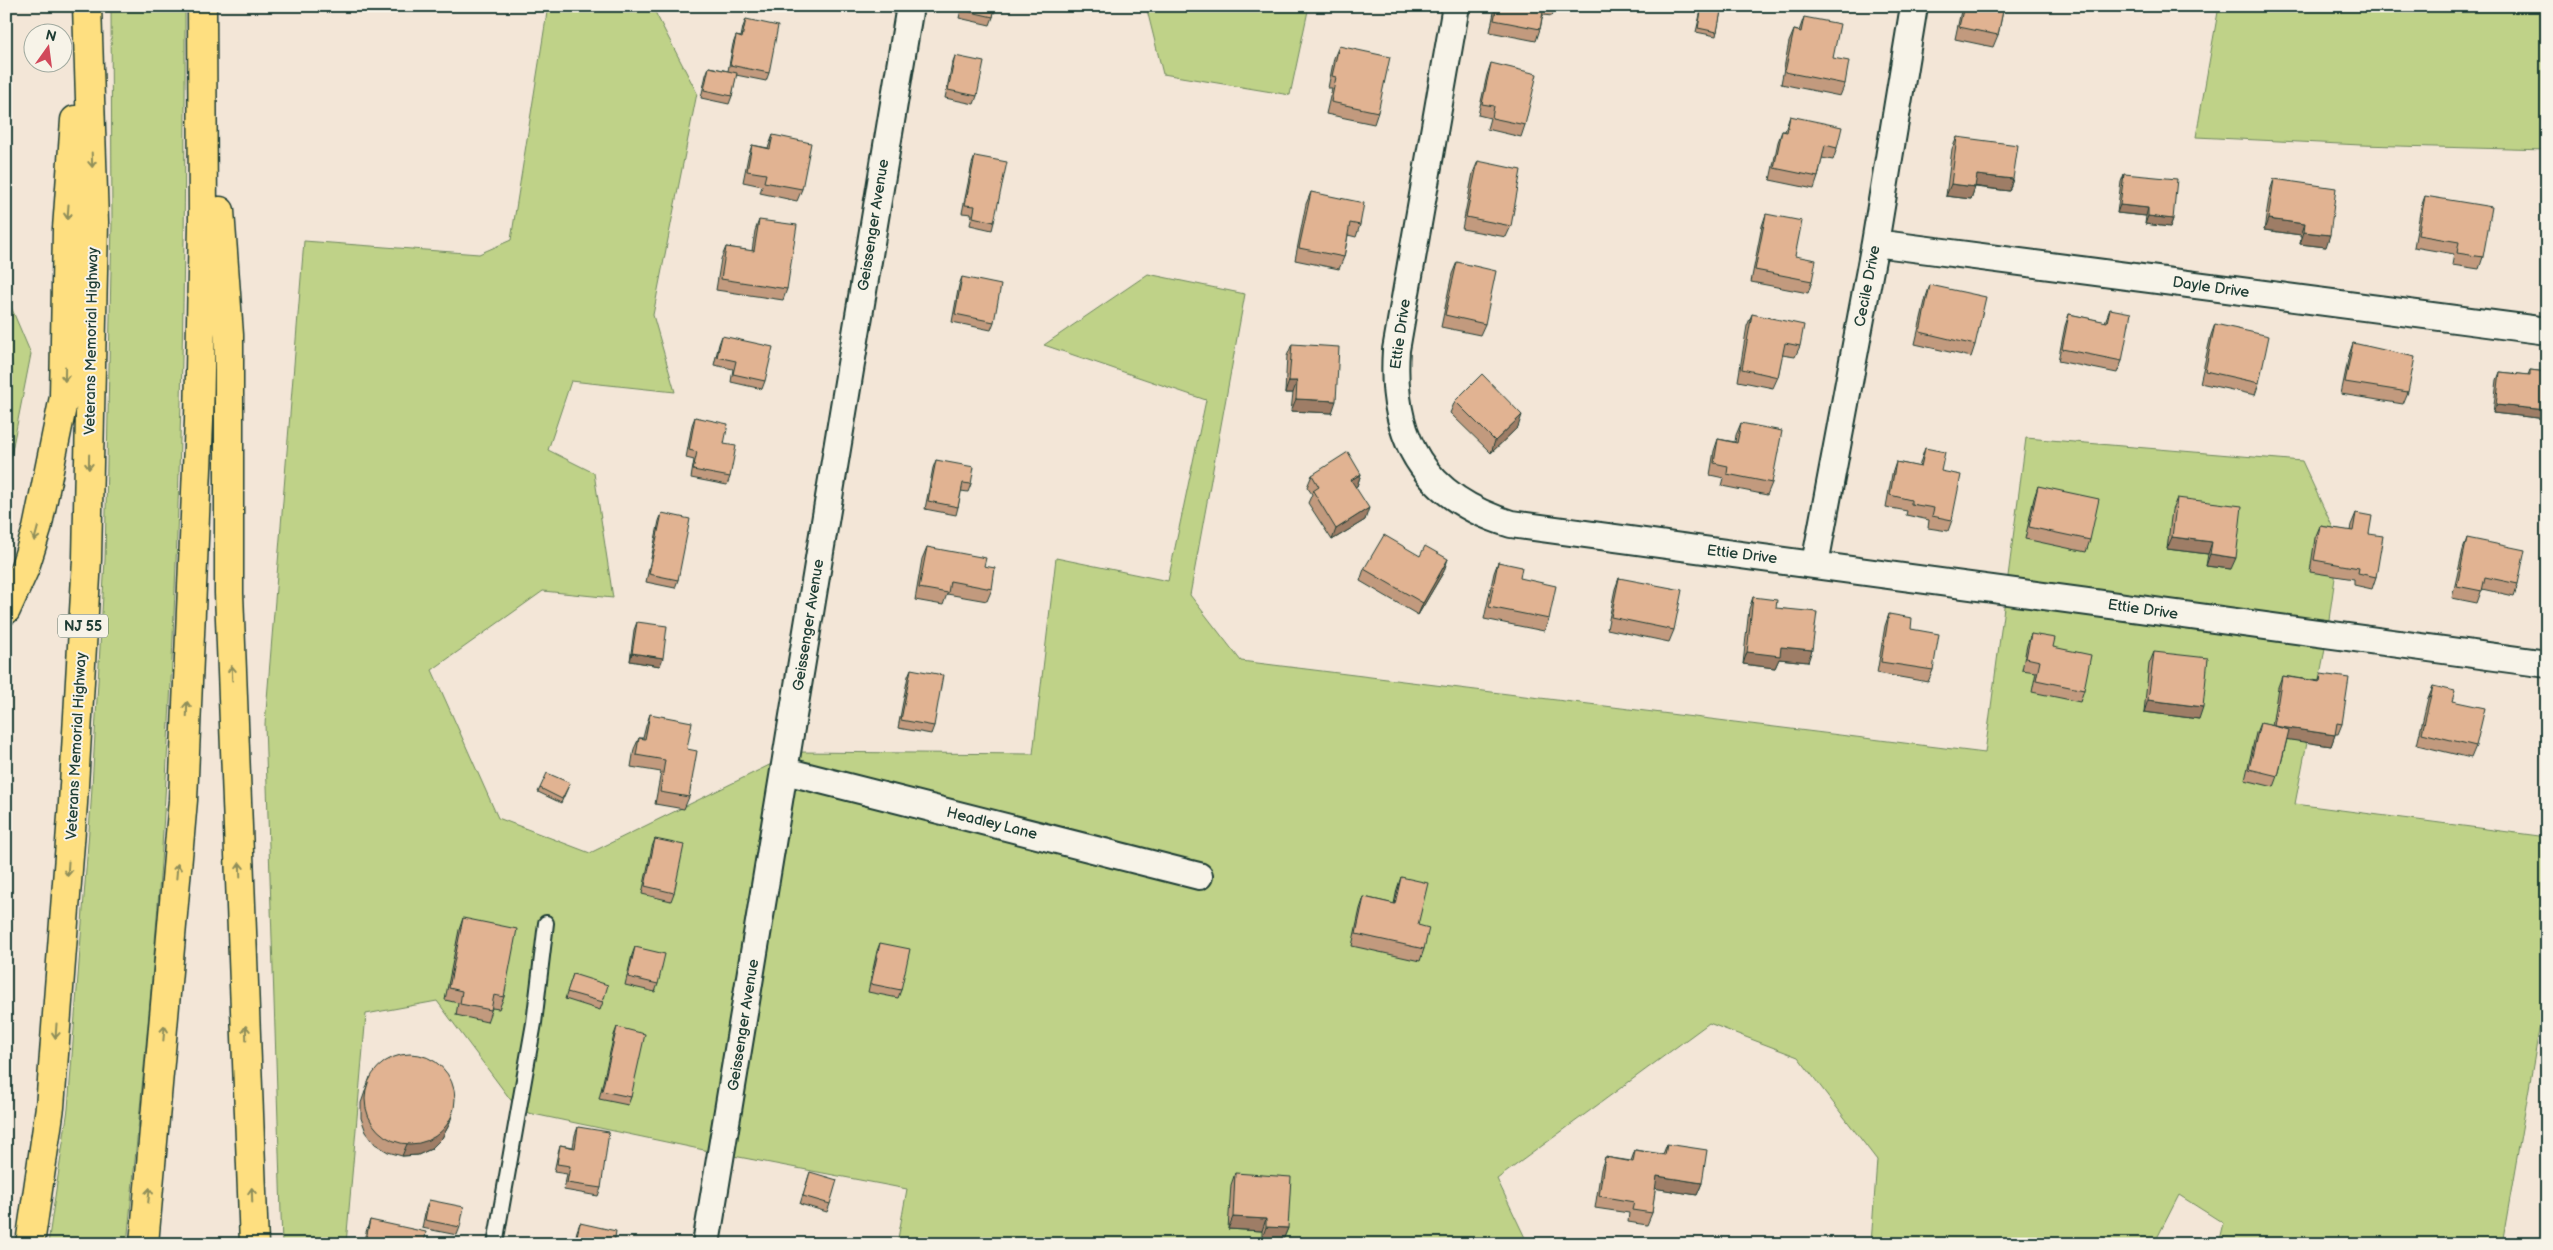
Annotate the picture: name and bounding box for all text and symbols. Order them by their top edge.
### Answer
north arrow [22,22,72,72]
text: N [44,26,58,45]
one-way arrow [87,152,97,168]
street label: Geissenger Avenue [854,158,893,292]
one-way arrow [64,204,73,220]
street label: Cecile Drive [1850,244,1885,328]
street label: Veterans Memorial Highway [80,247,103,435]
street label: Dayle Drive [2171,273,2251,302]
street label: Ettie Drive [1386,298,1415,370]
one-way arrow [60,366,69,382]
one-way arrow [84,454,94,470]
one-way arrow [31,525,40,541]
street label: Ettie Drive [1706,541,1778,568]
street label: Geissenger Avenue [789,558,828,692]
street label: Ettie Drive [2107,595,2179,624]
road number: NJ 55 [58,614,108,638]
street label: Veterans Memorial Highway [62,652,91,840]
one-way arrow [227,665,236,681]
one-way arrow [182,702,192,718]
street label: Headley Lane [945,803,1039,844]
one-way arrow [64,861,73,877]
one-way arrow [235,863,244,879]
one-way arrow [172,864,182,880]
street label: Geissenger Avenue [724,958,763,1092]
one-way arrow [51,1023,61,1039]
one-way arrow [241,1025,251,1041]
one-way arrow [159,1026,169,1042]
one-way arrow [248,1187,257,1203]
one-way arrow [144,1188,154,1204]

